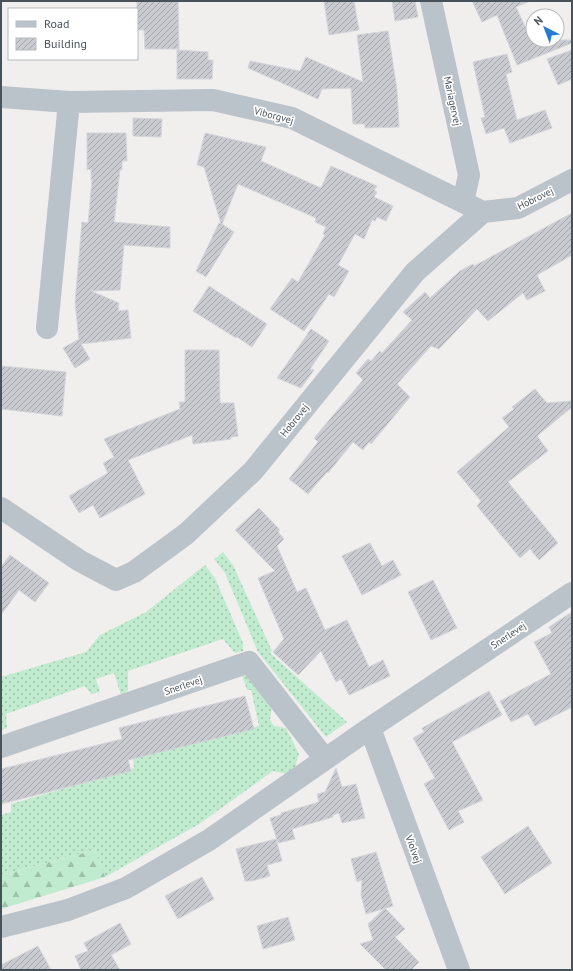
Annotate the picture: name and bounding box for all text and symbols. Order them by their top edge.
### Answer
legend [8,8,138,60]
north arrow [525,8,565,48]
text: N [531,13,546,28]
text: Road [44,16,69,31]
text: Building [44,36,87,51]
street label: Mariagervej [441,75,464,127]
street label: Viborgvej [252,104,295,127]
street label: Hobrovej [515,184,555,213]
street label: Hobrovej [277,401,312,439]
street label: Snerlevej [488,619,528,652]
street label: Snerlevej [162,673,204,698]
street label: Violvej [402,832,425,865]

